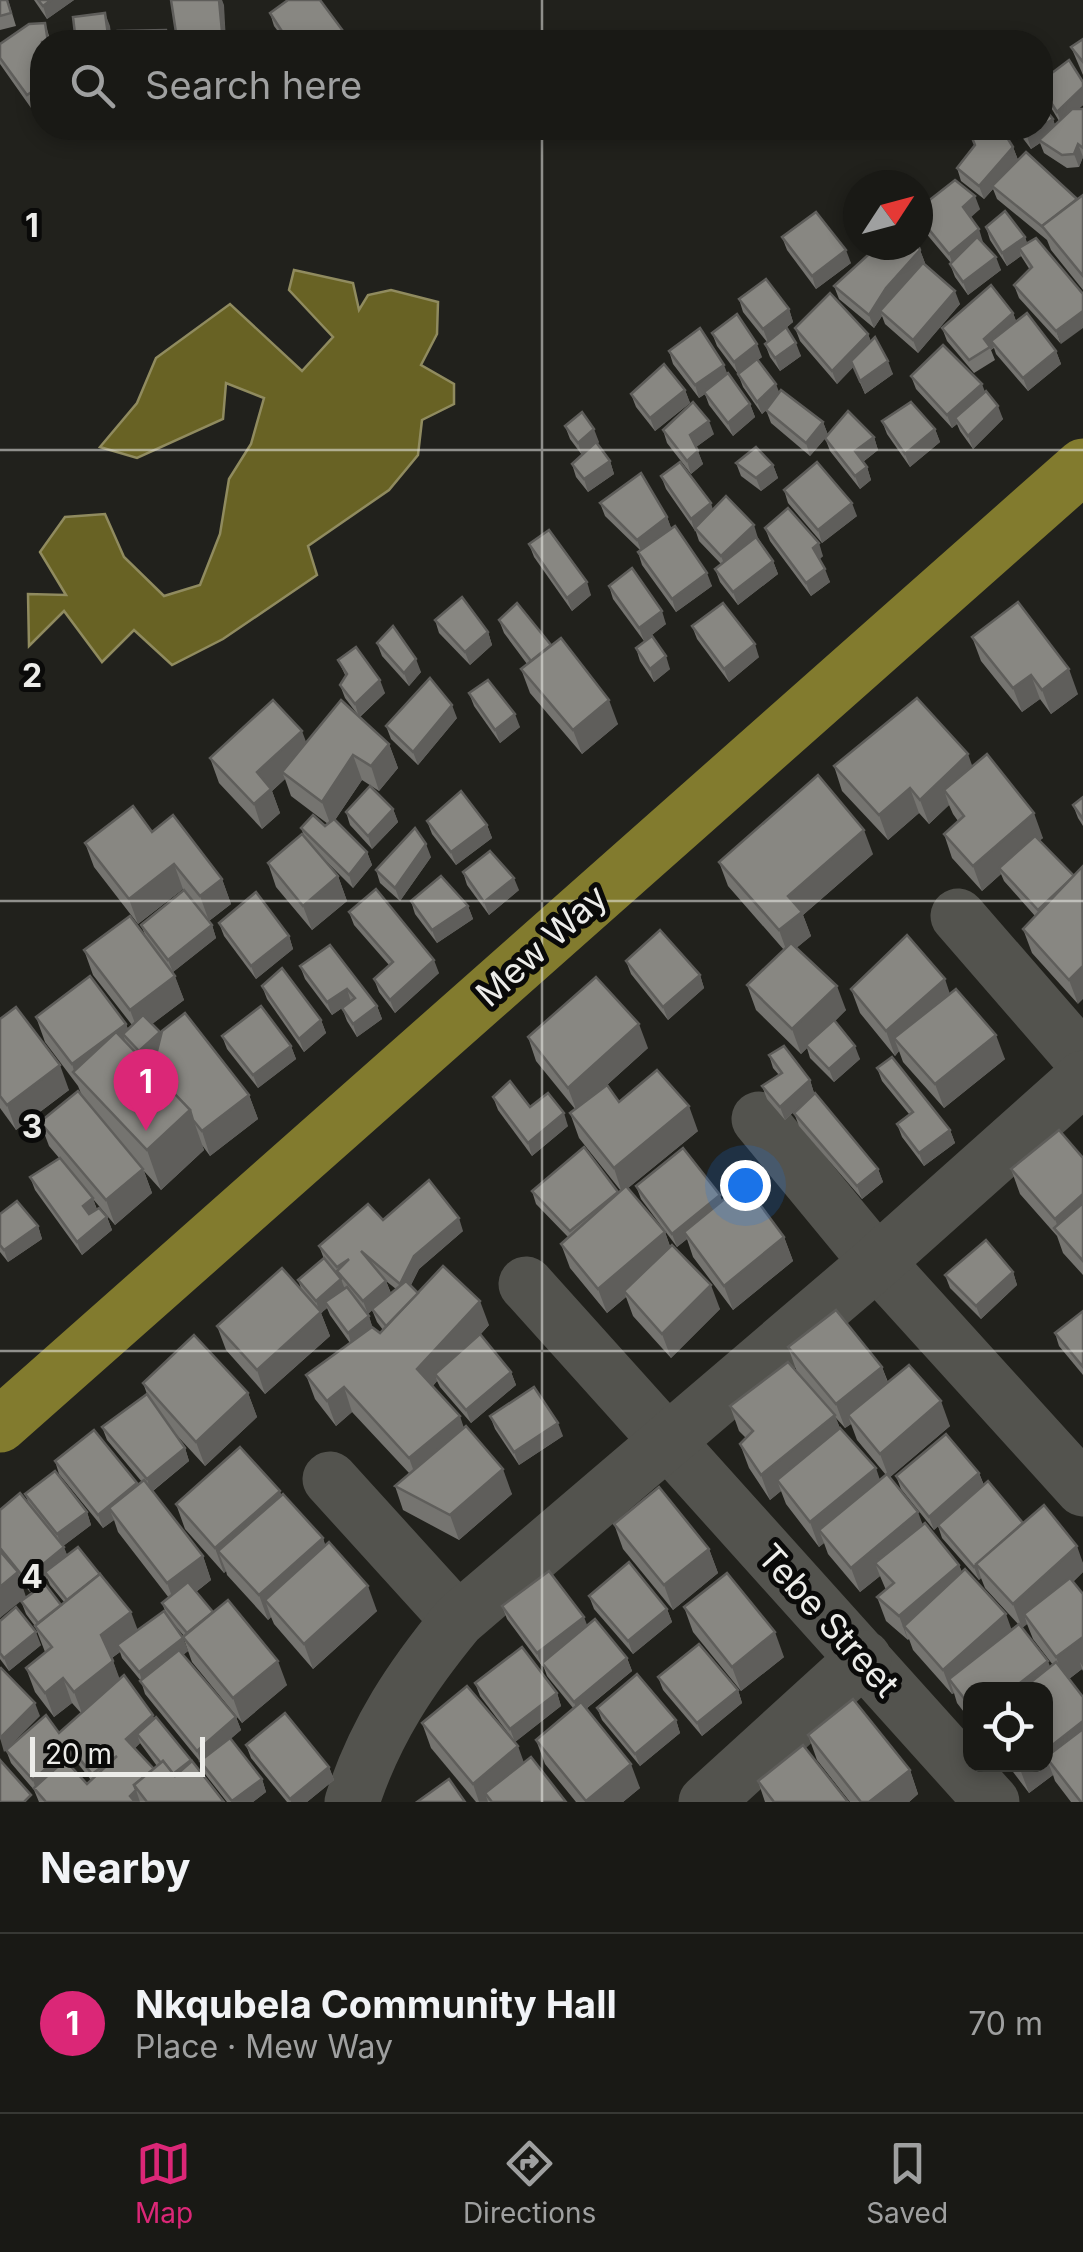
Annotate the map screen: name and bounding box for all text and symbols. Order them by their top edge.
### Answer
search box [30,30,1053,140]
icon: search [65,58,120,113]
text: Search here [145,62,362,108]
north arrow [843,170,933,260]
text: 1 [25,206,39,245]
text: 2 [22,656,42,695]
street label: Mew Way [467,875,615,1015]
pin: 1 [114,1048,178,1131]
text: 3 [22,1107,42,1146]
your location [720,1160,771,1211]
street label: Tebe Street [750,1535,908,1705]
text: 4 [21,1557,43,1596]
map controls [963,1682,1053,1772]
button: locate [963,1682,1053,1772]
scale bar [30,1732,205,1776]
text: 20 m [45,1737,112,1771]
text: Nearby [40,1842,191,1893]
text: Nkqubela Community Hall [135,1981,617,2027]
text: 1 [66,2004,79,2043]
text: 70 m [968,2004,1043,2043]
text: Place · Mew Way [135,2027,393,2066]
tab: Map [135,2136,193,2230]
tab: Directions [463,2136,596,2230]
tab: Saved [866,2136,948,2230]

